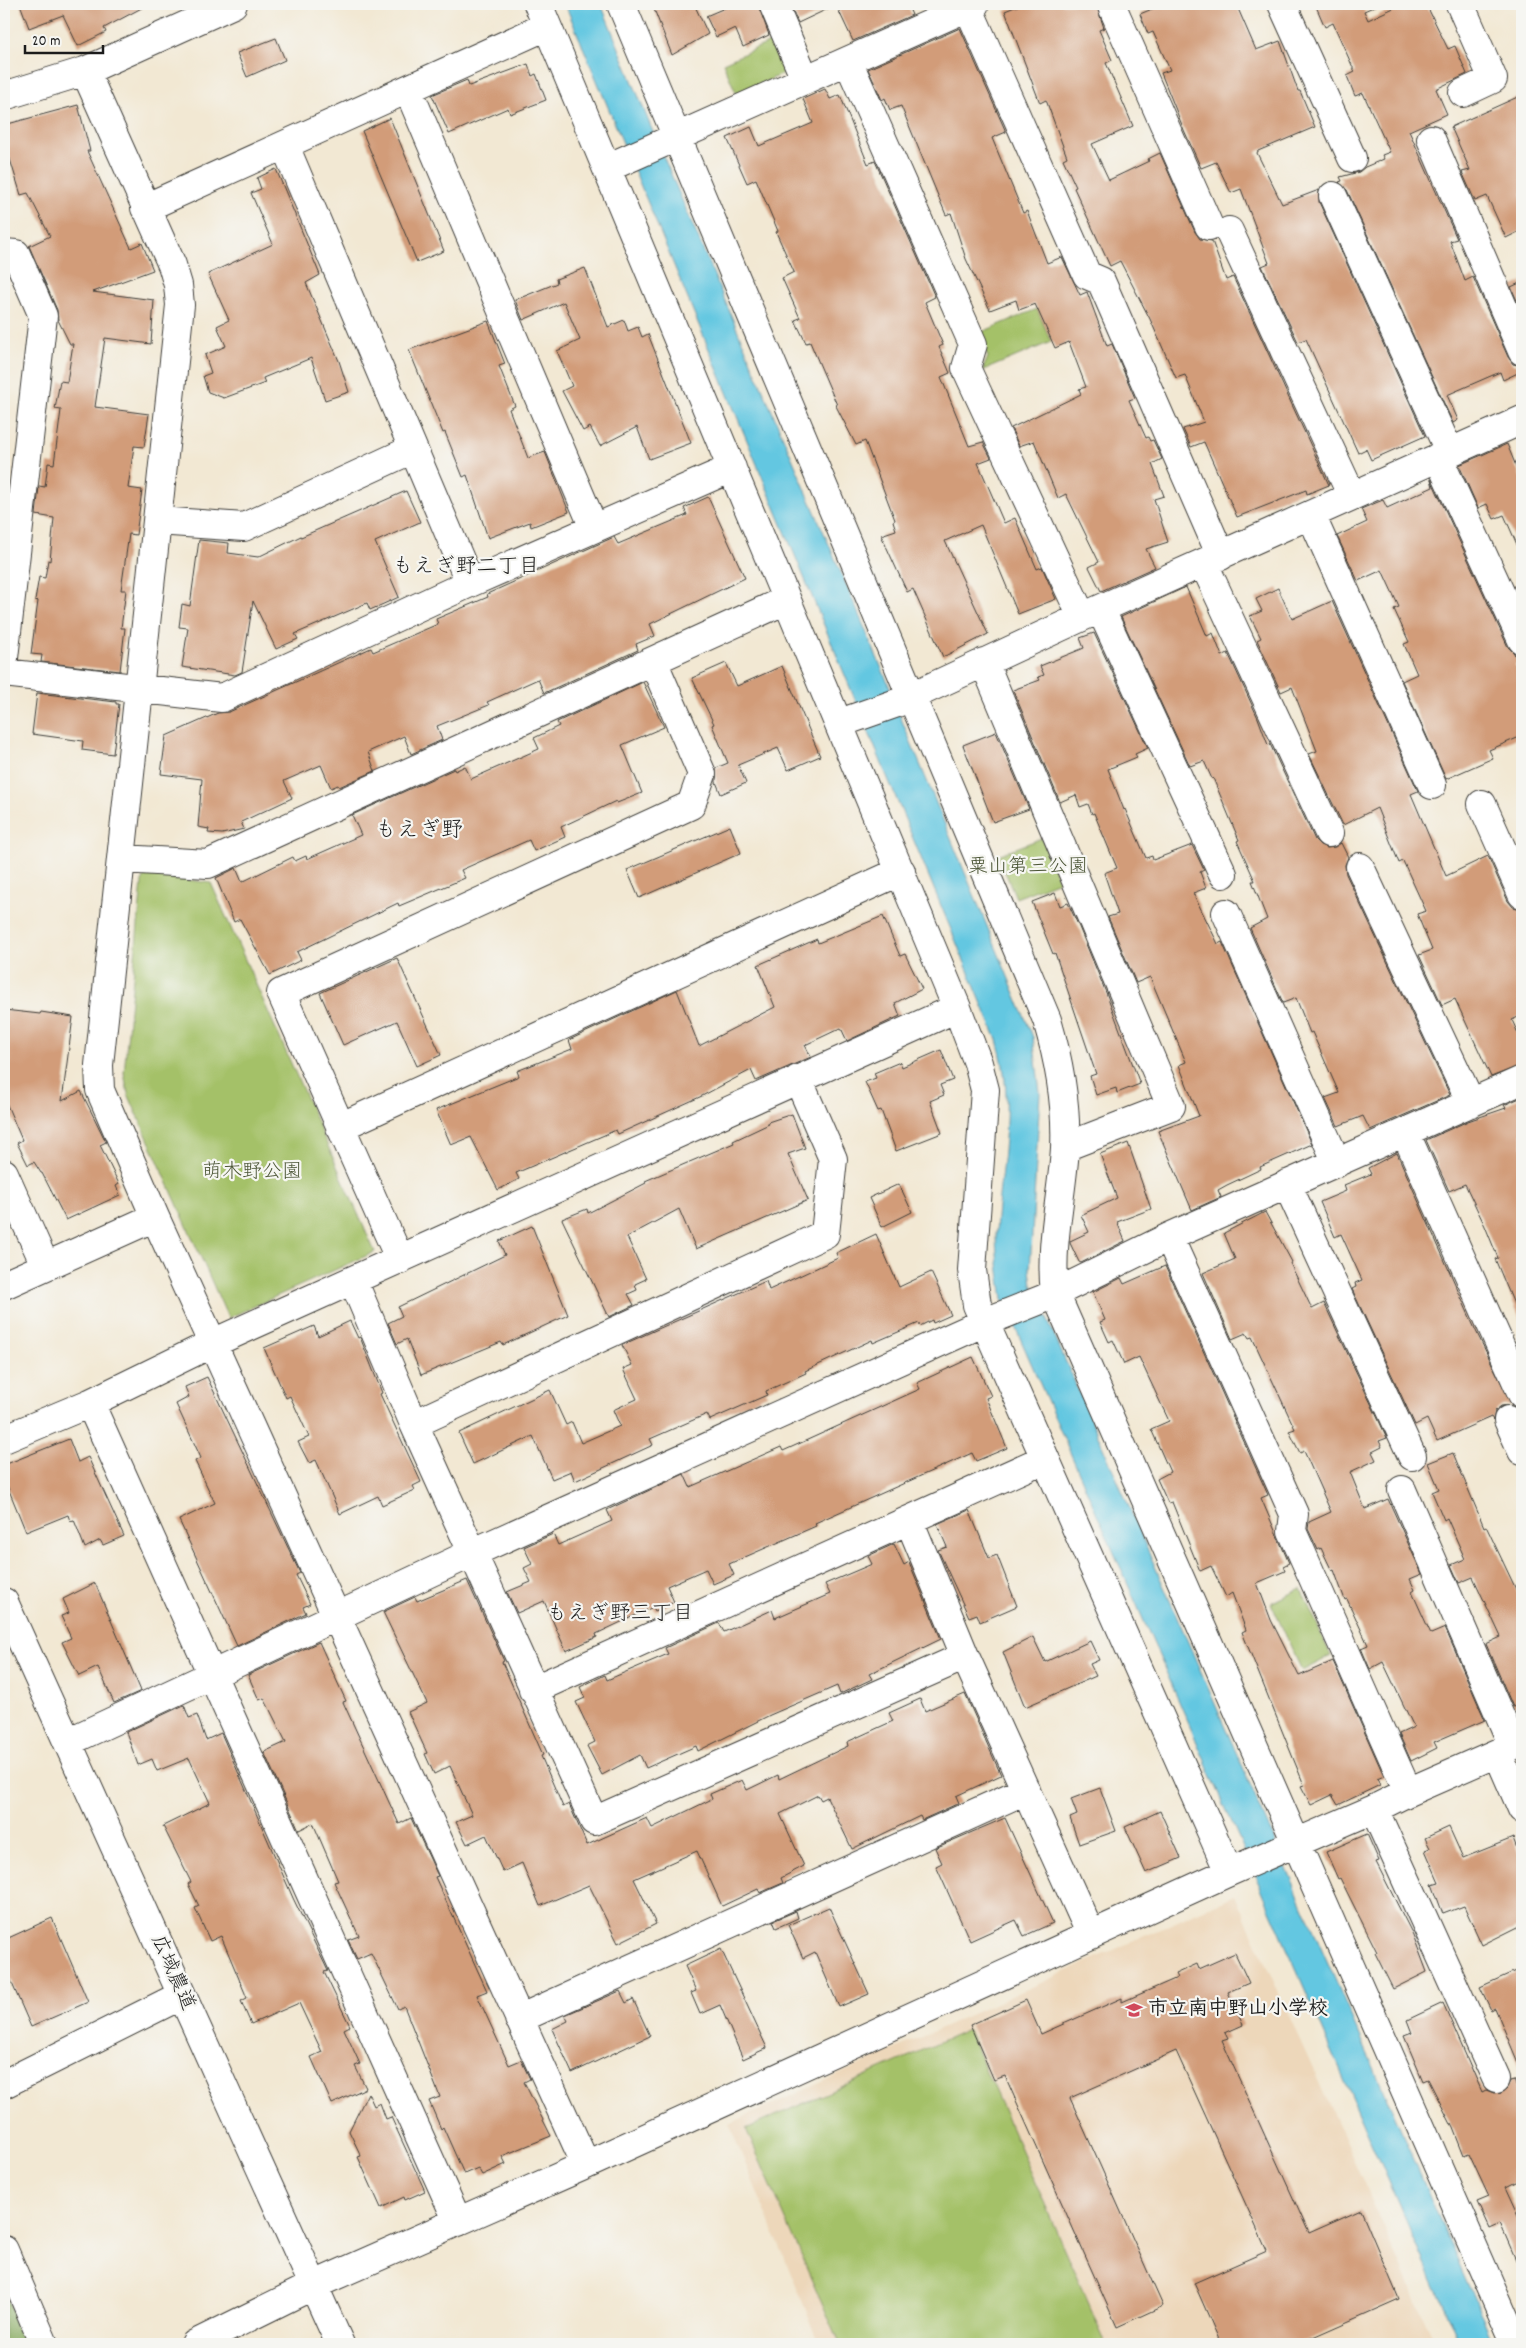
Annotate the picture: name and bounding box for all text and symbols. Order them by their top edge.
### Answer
scale bar [25,22,102,54]
text: 20 m [32,31,60,53]
district label: もえぎ野二丁目 [393,553,540,583]
district label: もえぎ野 [375,816,463,847]
park label: 粟山第三公園 [968,854,1088,882]
park label: 萌木野公園 [202,1159,302,1187]
district label: もえぎ野三丁目 [547,1600,694,1630]
street label: 広域農道 [143,1931,201,2015]
place label: 市立南中野山小学校 [1148,1996,1328,2024]
school or university icon: 市立南中野山小学校 [1124,2000,1144,2020]

